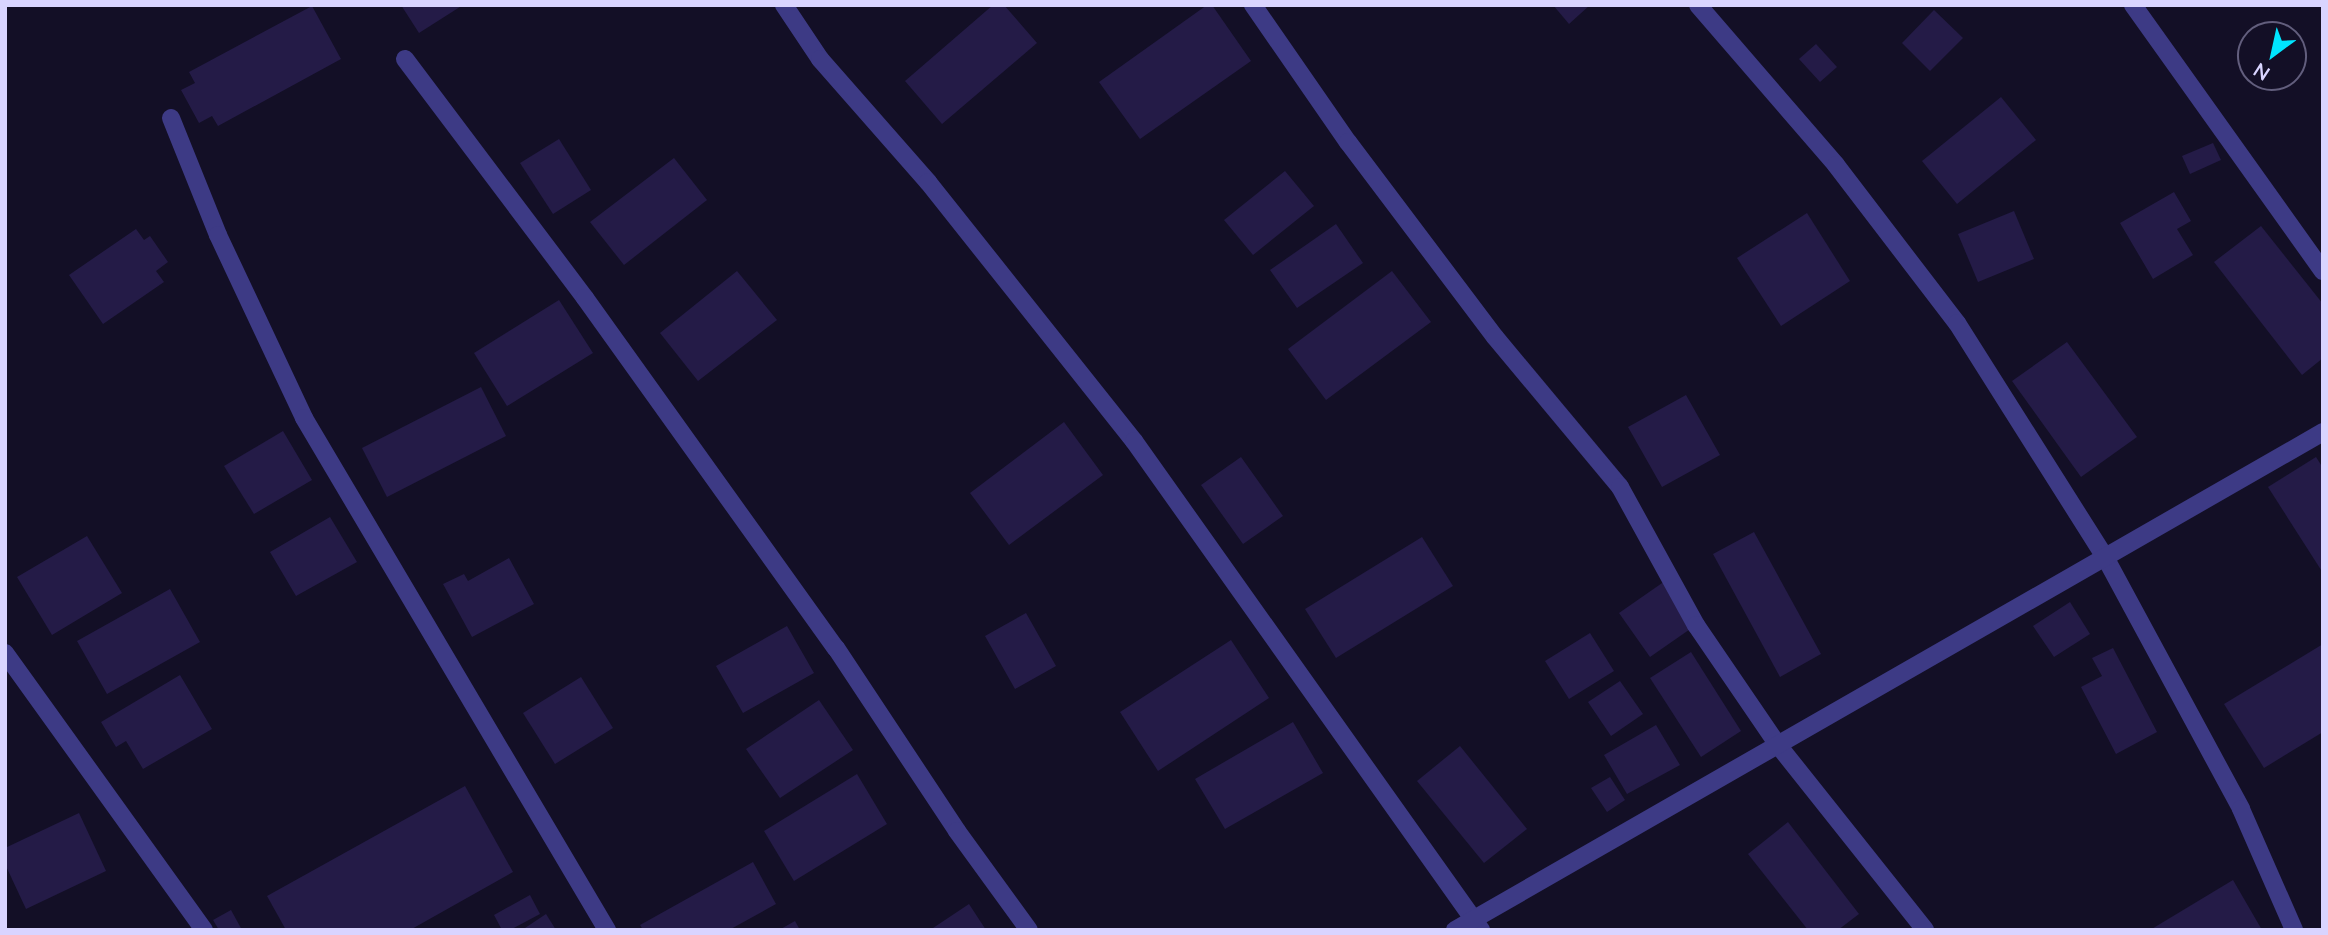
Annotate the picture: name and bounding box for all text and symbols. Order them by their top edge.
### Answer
north arrow [2237,21,2307,91]
text: N [2249,59,2274,86]

